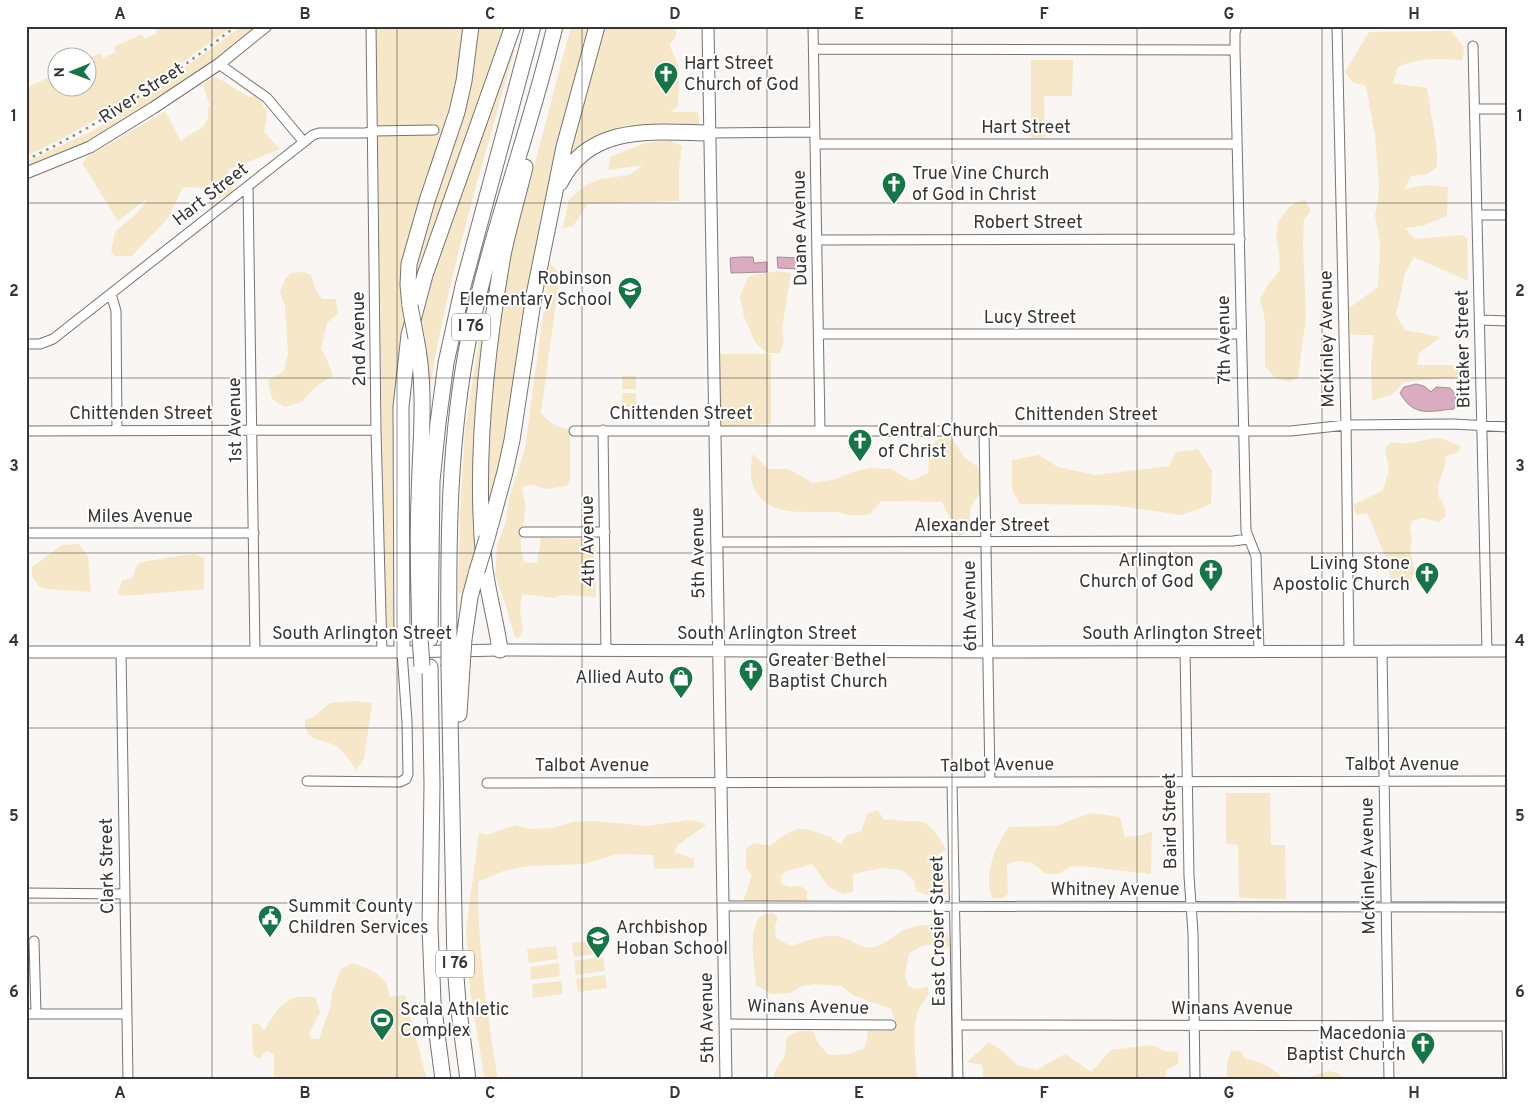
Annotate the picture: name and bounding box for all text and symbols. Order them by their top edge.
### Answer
text: A [114,5,126,25]
text: B [299,5,311,25]
text: C [485,5,495,25]
text: D [669,5,681,25]
text: E [854,5,864,25]
text: F [1039,5,1049,25]
text: G [1224,5,1234,25]
text: H [1408,5,1420,25]
north arrow [48,48,98,98]
place label: Hart Street Church of God [684,53,799,97]
street label: River Street [95,58,189,130]
church icon: Hart Street Church of God [653,61,679,95]
text: N [52,67,69,77]
text: 1 [11,107,17,127]
text: 1 [1517,107,1523,127]
street label: Hart Street [981,117,1071,140]
street label: Hart Street [169,158,253,232]
place label: True Vine Church of God in Christ [912,163,1049,207]
street label: Duane Avenue [788,170,814,286]
church icon: True Vine Church of God in Christ [881,171,907,205]
street label: Robert Street [973,212,1083,235]
place label: Robinson Elementary School [459,268,612,312]
street label: McKinley Avenue [1315,270,1341,408]
school or university icon: Robinson Elementary School [617,276,643,310]
text: 2 [9,282,19,302]
text: 2 [1515,282,1525,302]
street label: Bittaker Street [1451,289,1477,409]
street label: 2nd Avenue [348,291,372,387]
street label: 7th Avenue [1213,295,1237,385]
street label: Lucy Street [984,307,1076,330]
road number: I 76 [452,314,490,341]
street label: 1st Avenue [224,377,248,463]
street label: Chittenden Street [69,403,213,426]
street label: Chittenden Street [609,403,753,426]
street label: Chittenden Street [1014,404,1158,427]
place label: Central Church of Christ [878,420,998,464]
church icon: Central Church of Christ [847,428,873,462]
text: 3 [9,457,19,477]
text: 3 [1515,457,1525,477]
street label: 4th Avenue [577,495,601,587]
street label: Miles Avenue [87,506,193,529]
street label: 5th Avenue [687,507,711,599]
street label: Alexander Street [914,515,1050,538]
place label: Arlington Church of God [1079,550,1194,594]
place label: Living Stone Apostolic Church [1272,553,1410,597]
church icon: Arlington Church of God [1198,558,1224,592]
street label: 6th Avenue [959,560,983,652]
church icon: Living Stone Apostolic Church [1414,561,1440,595]
street label: South Arlington Street [272,623,452,646]
street label: South Arlington Street [677,623,857,646]
street label: South Arlington Street [1082,623,1262,646]
text: 4 [9,632,19,652]
text: 4 [1515,632,1525,652]
place label: Greater Bethel Baptist Church [768,650,888,694]
church icon: Greater Bethel Baptist Church [738,658,764,692]
shop icon: Allied Auto [668,665,694,699]
place label: Allied Auto [575,667,664,690]
street label: Talbot Avenue [940,754,1054,778]
street label: Talbot Avenue [1345,754,1459,777]
street label: Talbot Avenue [535,755,649,778]
street label: Baird Street [1159,773,1183,869]
street label: McKinley Avenue [1356,797,1382,935]
text: 5 [9,807,19,827]
text: 5 [1515,807,1525,827]
street label: Clark Street [96,818,120,914]
street label: East Crosier Street [926,855,952,1007]
street label: Whitney Avenue [1051,879,1179,902]
place label: Summit County Children Services [288,896,428,940]
public building icon: Summit County Children Services [257,904,283,938]
place label: Archbishop Hoban School [616,917,728,961]
school or university icon: Archbishop Hoban School [585,925,611,959]
road number: I 76 [436,951,474,978]
street label: 5th Avenue [696,972,720,1064]
text: 6 [9,983,19,1003]
text: 6 [1515,983,1525,1003]
street label: Winans Avenue [747,995,869,1021]
street label: Winans Avenue [1171,998,1293,1021]
place label: Scala Athletic Complex [400,999,509,1043]
sports icon: Scala Athletic Complex [369,1007,395,1041]
place label: Macedonia Baptist Church [1286,1023,1406,1067]
church icon: Macedonia Baptist Church [1410,1031,1436,1065]
text: A [114,1084,126,1104]
text: B [299,1084,311,1104]
text: C [485,1084,495,1104]
text: D [669,1084,681,1104]
text: E [854,1084,864,1104]
text: F [1039,1084,1049,1104]
text: G [1224,1084,1234,1104]
text: H [1408,1084,1420,1104]

